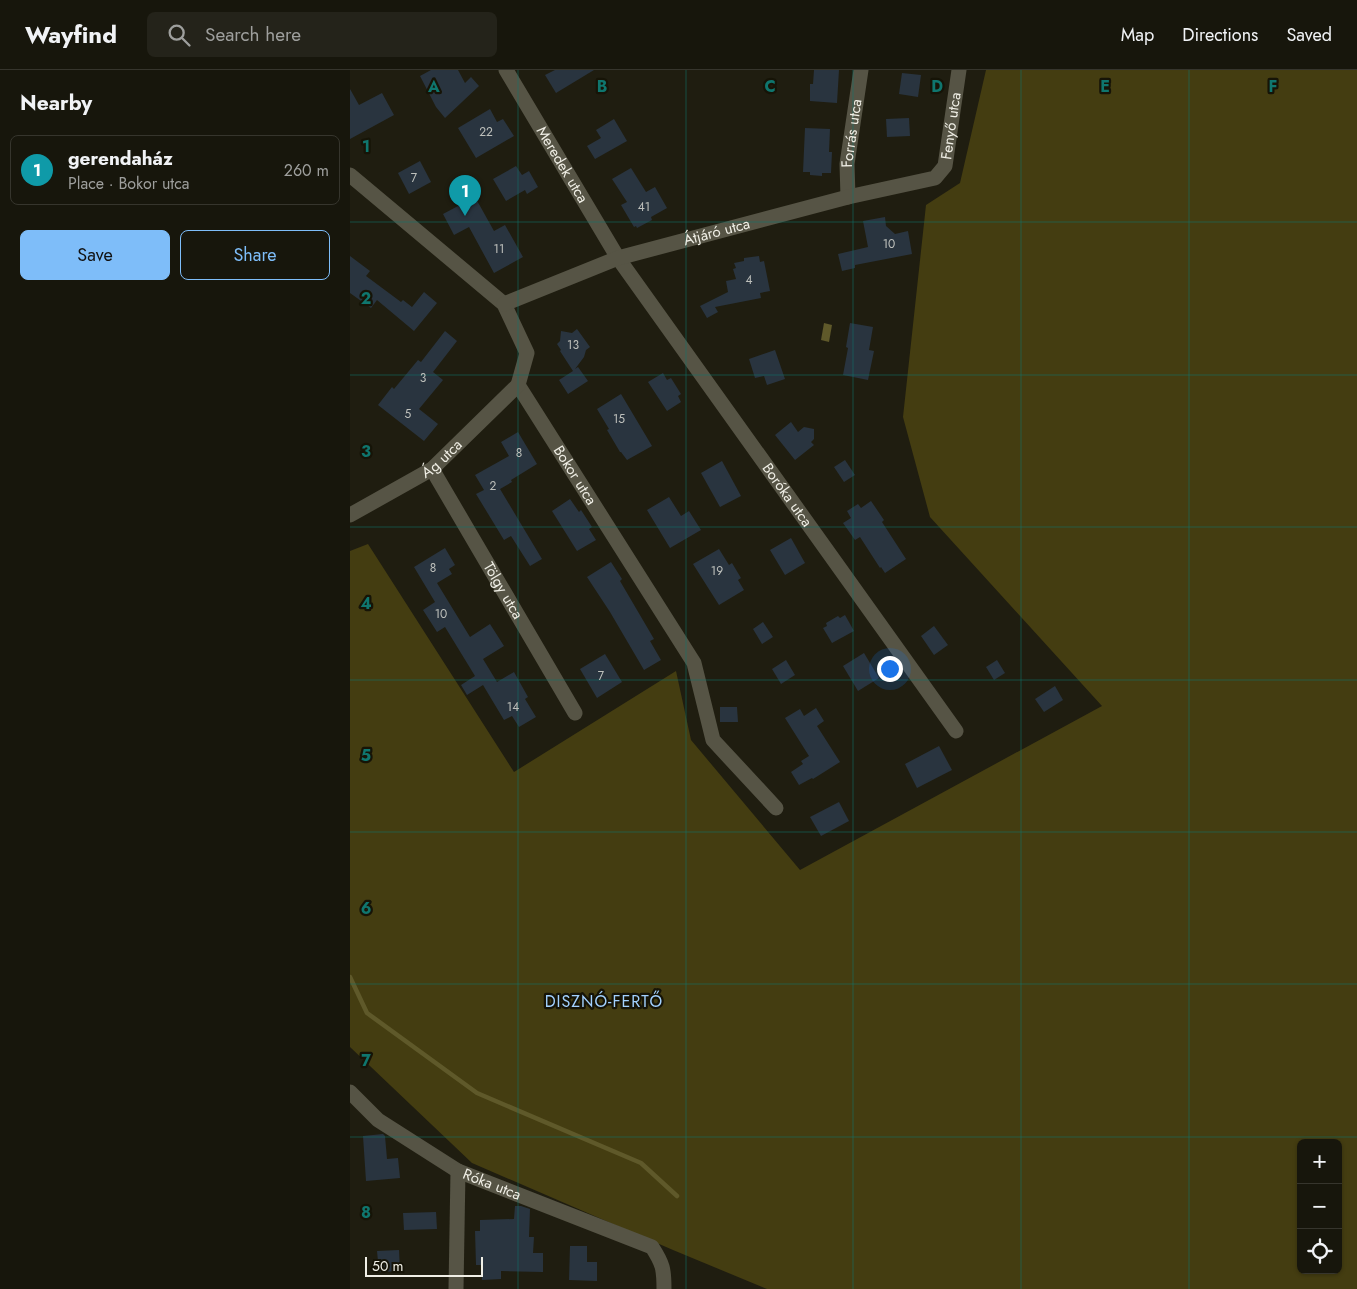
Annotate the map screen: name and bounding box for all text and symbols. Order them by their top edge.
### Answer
search box [147,12,497,57]
text: Wayfind [25,17,117,52]
icon: search [165,21,193,49]
text: Search here [205,21,301,48]
text: Map [1121,22,1154,48]
text: Directions [1182,22,1258,48]
text: Saved [1286,22,1332,48]
text: A [427,75,440,98]
text: B [597,75,607,98]
text: C [764,75,776,98]
text: D [931,75,943,98]
text: E [1100,75,1110,98]
text: F [1269,75,1277,98]
text: Nearby [20,88,92,118]
street label: Fenyő utca [935,91,967,161]
street label: Forrás utca [836,97,868,168]
street label: Meredek utca [531,122,594,207]
house number: 22 [479,123,493,141]
text: 1 [362,135,370,158]
text: gerendaház [68,145,173,172]
text: 1 [33,159,41,182]
text: 260 m [284,159,329,182]
house number: 7 [411,169,418,187]
text: Place · Bokor utca [68,172,190,195]
pin: 1 [449,175,481,216]
house number: 41 [638,198,650,216]
street label: Átjáró utca [681,212,752,251]
button: Save [20,230,170,280]
button: Share [180,230,330,280]
house number: 10 [883,235,895,253]
house number: 11 [494,240,504,258]
house number: 4 [746,271,753,289]
text: 2 [361,287,371,310]
house number: 13 [567,336,579,354]
house number: 3 [420,369,427,387]
house number: 5 [405,405,412,423]
house number: 15 [613,410,625,428]
street label: Ág utca [417,434,467,484]
text: 3 [361,440,371,463]
street label: Bokor utca [548,441,602,509]
house number: 8 [516,444,522,462]
street label: Boróka utca [757,458,818,531]
house number: 2 [490,477,497,495]
street label: Tölgy utca [478,558,529,623]
house number: 8 [430,559,436,577]
house number: 19 [711,562,723,580]
text: 4 [360,592,372,615]
house number: 10 [435,605,447,623]
your location [877,656,903,682]
house number: 7 [598,667,605,685]
house number: 14 [507,698,519,716]
text: 5 [361,744,371,767]
text: 6 [361,897,371,920]
district label: DISZNÓ-FERTŐ [545,990,663,1013]
text: 7 [361,1049,371,1072]
map controls [1297,1139,1342,1274]
button: + [1297,1139,1342,1184]
street label: Róka utca [460,1163,524,1206]
button: − [1297,1184,1342,1229]
text: 8 [361,1201,371,1224]
button: locate [1297,1229,1342,1274]
scale bar [365,1254,482,1277]
text: 50 m [372,1256,403,1276]

